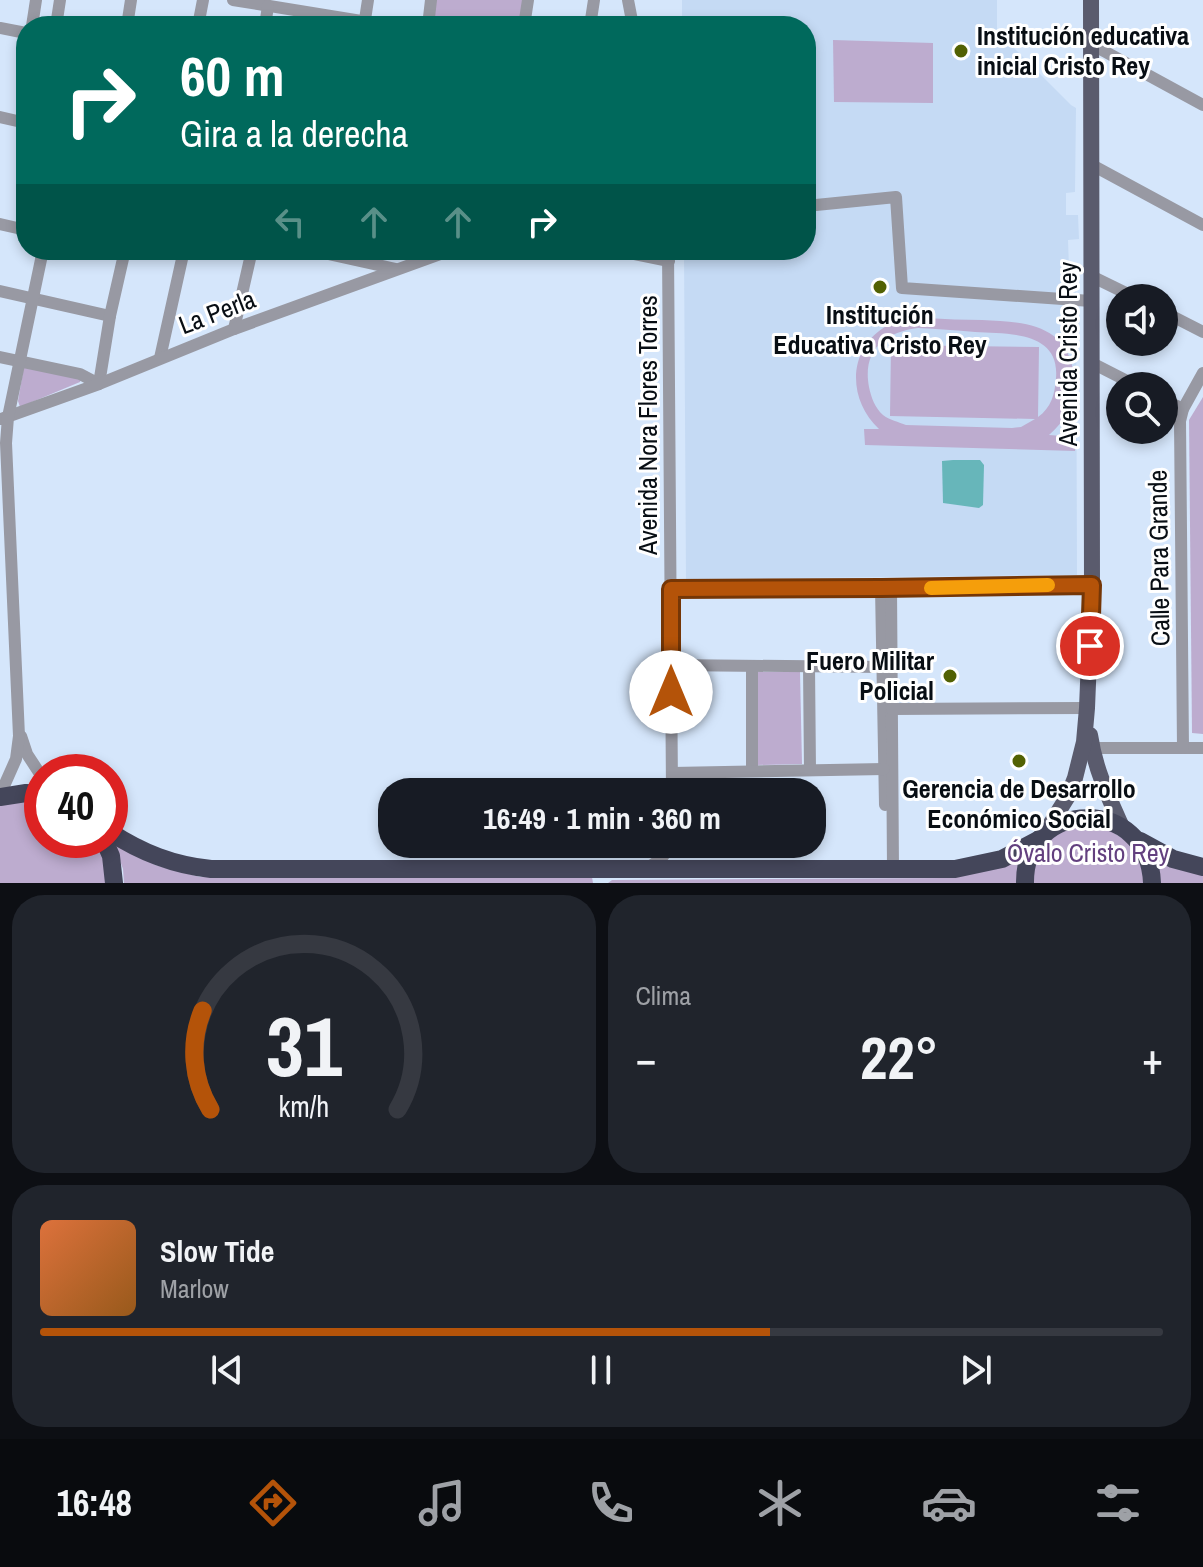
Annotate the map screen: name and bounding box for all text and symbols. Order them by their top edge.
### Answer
place label: Institución educativa inicial Cristo Rey [977,18,1189,83]
text: 60 m [180,38,285,113]
marker: Institución educativa inicial Cristo Rey [952,42,970,60]
icon: right [48,48,152,152]
text: Gira a la derecha [180,110,408,158]
icon: left [268,200,312,244]
icon: ahead [352,200,396,244]
icon: ahead [436,200,480,244]
icon: right [520,200,564,244]
street label: Avenida Cristo Rey [1050,261,1085,447]
marker: Institución Educativa Cristo Rey [871,278,889,296]
street label: La Perla [173,281,260,342]
map controls [1106,284,1178,444]
button: sound [1106,284,1178,356]
street label: Avenida Nora Flores Torres [630,295,665,556]
place label: Institución Educativa Cristo Rey [773,297,987,362]
button: search [1106,372,1178,444]
street label: Calle Para Grande [1139,469,1178,647]
pin [1056,612,1124,680]
icon: arrive [1068,624,1112,668]
place label: Fuero Militar Policial [806,643,935,708]
position arrow [629,650,713,734]
marker: Fuero Militar Policial [941,667,959,685]
marker: Gerencia de Desarrollo Económico Social [1010,752,1028,770]
speed limit sign: 40 [24,754,128,858]
place label: Gerencia de Desarrollo Económico Social [902,771,1136,836]
text: 16:49 · 1 min · 360 m [483,798,721,838]
park label: Óvalo Cristo Rey [1007,835,1169,870]
text: Clima [636,978,691,1013]
text: 31 [266,990,342,1102]
text: 22° [860,1017,939,1098]
text: − [636,1028,657,1088]
text: + [1142,1028,1163,1088]
text: km/h [278,1087,329,1126]
text: Slow Tide [160,1231,274,1271]
text: Marlow [160,1271,229,1306]
icon: previous [205,1348,249,1392]
icon: pause [579,1348,623,1392]
icon: next [954,1348,998,1392]
icon: directions [245,1475,301,1531]
icon: music [414,1475,470,1531]
icon: phone [583,1475,639,1531]
icon: climate [752,1475,808,1531]
icon: car [921,1475,977,1531]
icon: filters [1090,1475,1146,1531]
text: 16:48 [57,1479,132,1527]

